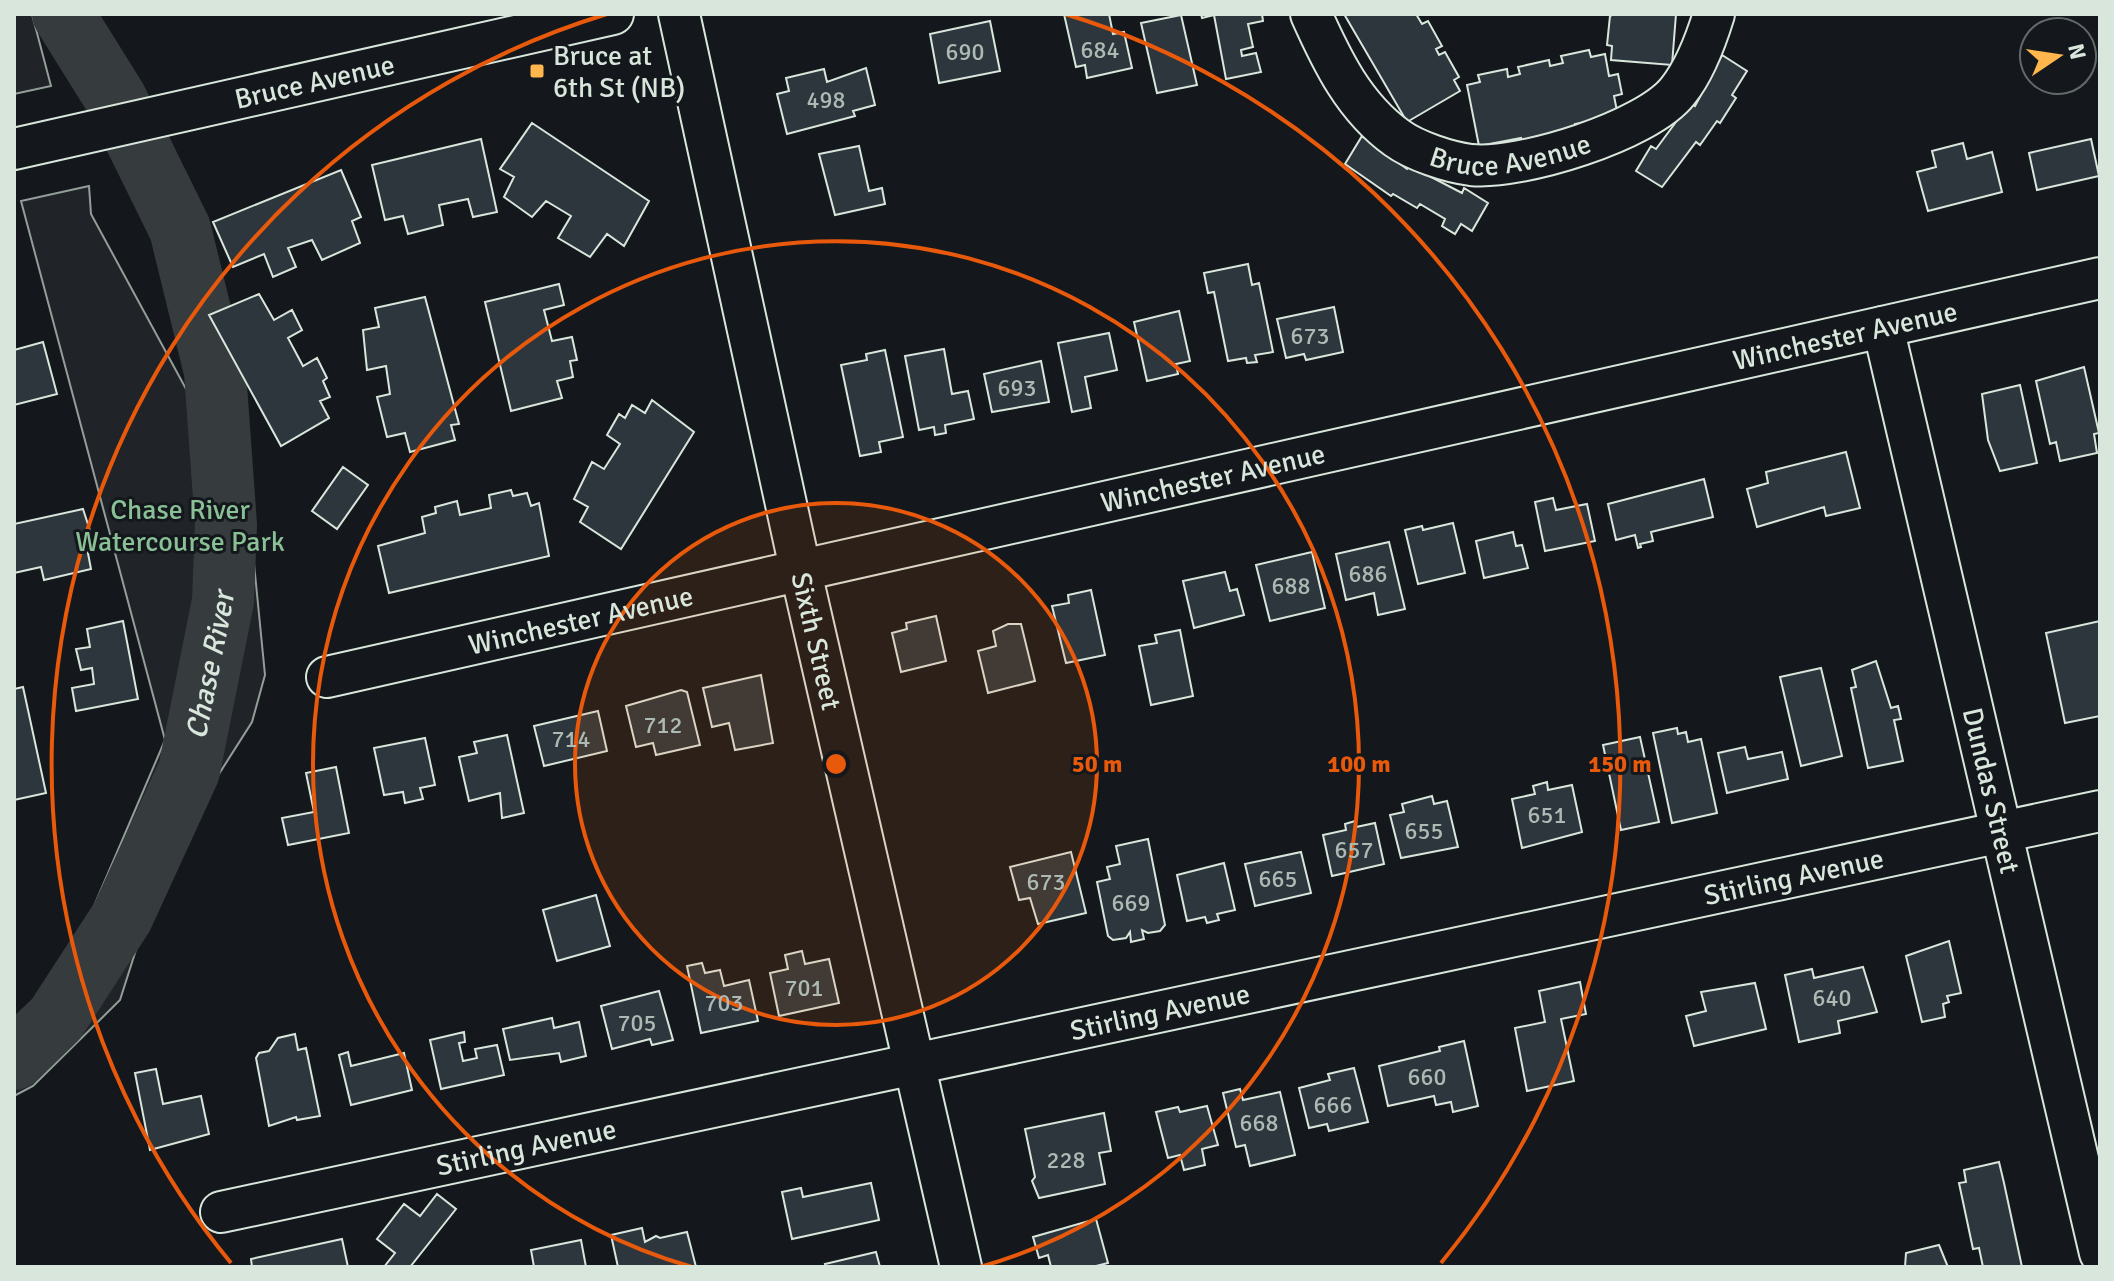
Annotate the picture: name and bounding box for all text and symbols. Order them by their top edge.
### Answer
north arrow [2018,16,2098,96]
house number: 684 [1081,35,1119,65]
house number: 690 [946,37,984,67]
place label: Bruce at 6th St (NB) [553,39,685,105]
text: N [2062,41,2092,62]
street label: Bruce Avenue [231,48,398,117]
marker: Bruce at 6th St (NB) [528,62,546,80]
house number: 498 [807,85,845,115]
street label: Bruce Avenue [1425,127,1595,184]
street label: Winchester Avenue [1730,295,1961,378]
house number: 673 [1291,321,1329,351]
house number: 693 [998,373,1036,403]
street label: Winchester Avenue [1098,437,1329,520]
park label: Chase River Watercourse Park [75,493,285,559]
house number: 686 [1349,559,1387,589]
street label: Sixth Street [784,569,848,714]
house number: 688 [1272,571,1310,601]
street label: Winchester Avenue [465,579,696,663]
water label: Chase River [178,587,243,742]
street label: Dundas Street [1955,704,2027,877]
house number: 712 [644,710,682,740]
house number: 714 [552,724,590,754]
text: 50 m [1072,749,1122,779]
text: 100 m [1327,749,1391,779]
text: 150 m [1588,749,1652,779]
centre of rings [822,750,850,778]
house number: 651 [1528,800,1566,830]
house number: 655 [1405,816,1443,846]
house number: 657 [1335,835,1373,865]
street label: Stirling Avenue [1701,842,1887,913]
house number: 665 [1259,864,1297,894]
house number: 673 [1027,867,1065,897]
house number: 669 [1112,888,1150,918]
house number: 701 [785,973,823,1003]
street label: Stirling Avenue [1067,977,1253,1048]
house number: 640 [1813,983,1851,1013]
house number: 703 [705,988,743,1018]
house number: 705 [618,1008,656,1038]
house number: 660 [1408,1062,1446,1092]
house number: 666 [1314,1090,1352,1120]
house number: 668 [1240,1108,1278,1138]
street label: Stirling Avenue [433,1112,619,1184]
house number: 228 [1047,1145,1085,1175]

